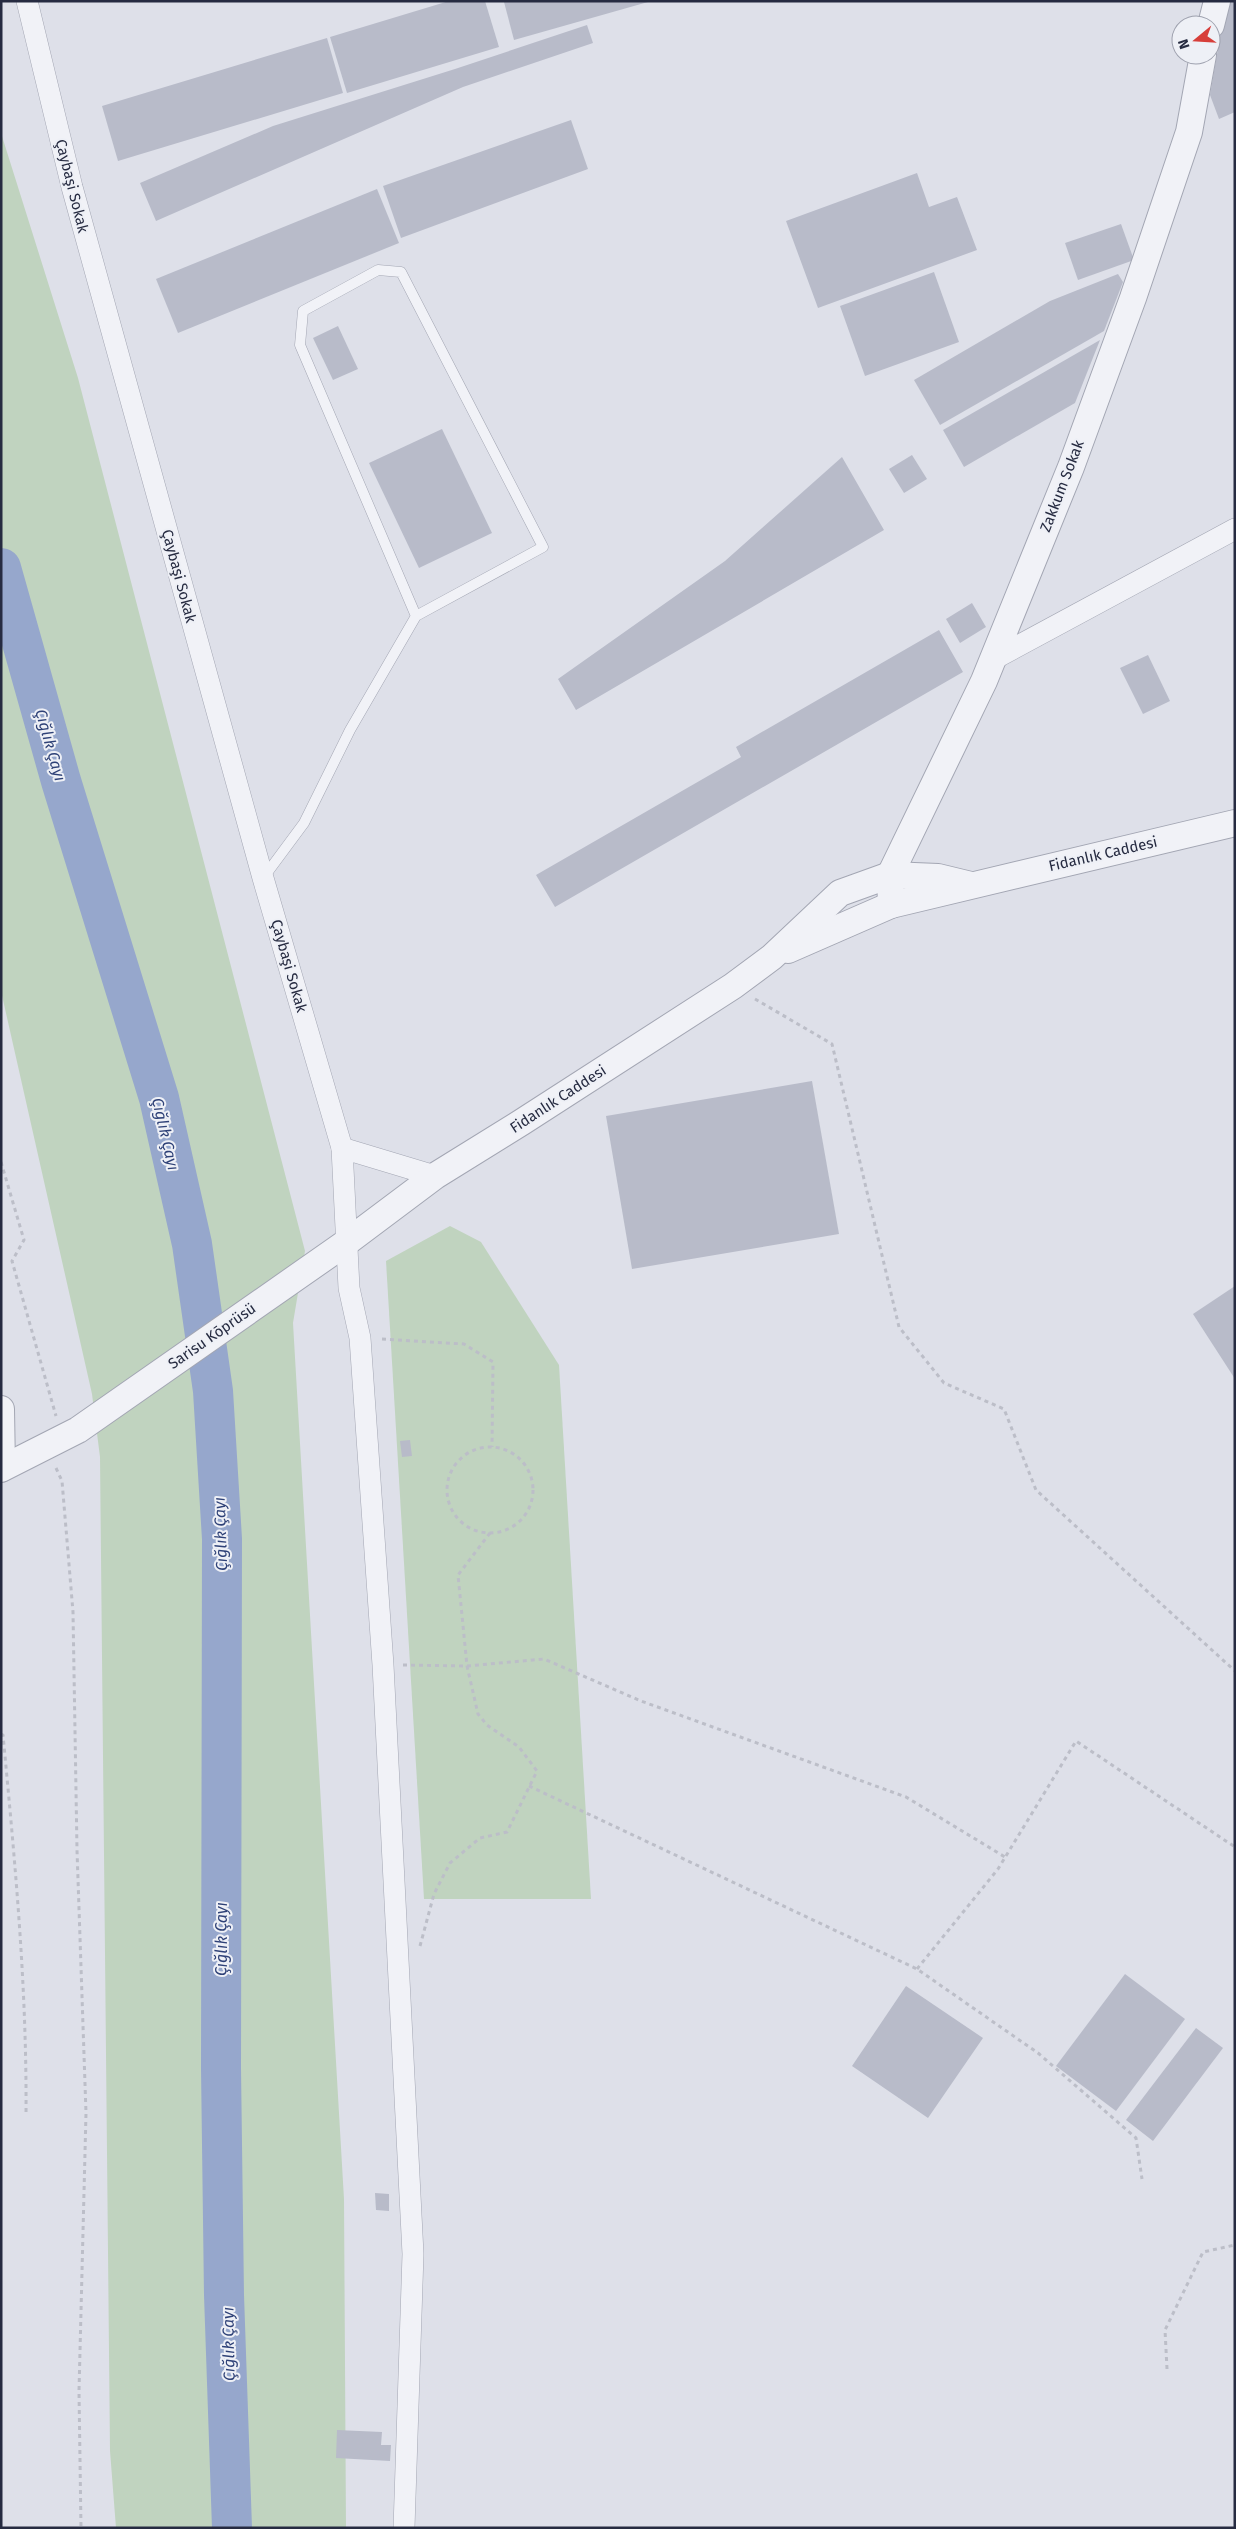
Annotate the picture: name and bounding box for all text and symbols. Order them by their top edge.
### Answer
north arrow [1171,15,1221,65]
text: N [1175,37,1194,51]
street label: Çaybaşi Sokak [52,137,92,235]
street label: Zakkum Sokak [1036,437,1088,534]
street label: Çaybaşi Sokak [158,527,200,625]
water label: Çığlık Çayı [30,707,70,784]
street label: Fidanlık Caddesi [1047,833,1159,875]
street label: Çaybaşi Sokak [267,917,311,1015]
street label: Fidanlık Caddesi [507,1061,609,1137]
water label: Çığlık Çayı [147,1096,183,1173]
street label: Sarisu Kōprüsü [165,1299,259,1373]
water label: Çığlık Çayı [210,1497,232,1571]
water label: Çığlık Çayı [212,1902,232,1976]
water label: Çığlık Çayı [218,2307,240,2381]

